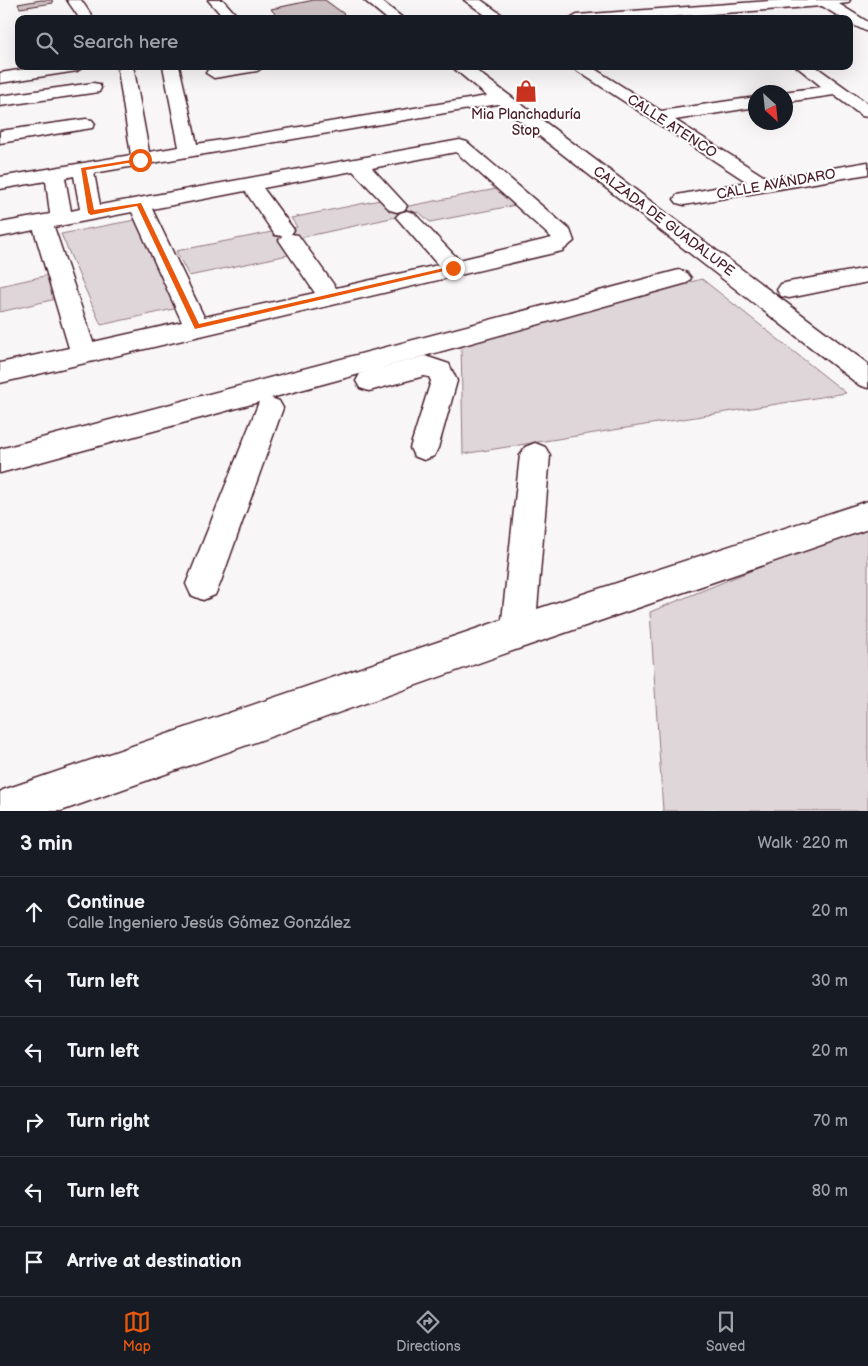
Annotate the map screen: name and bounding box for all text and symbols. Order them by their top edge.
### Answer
search box [15,15,853,70]
icon: search [33,29,61,57]
text: Search here [73,31,178,54]
shop icon: Mia Planchaduría Stop [513,78,539,104]
north arrow [748,85,793,130]
street label: CALLE ATENCO [624,91,720,161]
place label: Mia Planchaduría Stop [471,106,581,139]
route start [129,149,152,172]
street label: CALZADA DE GUADALUPE [590,162,738,280]
street label: CALLE AVÁNDARO [715,164,837,203]
route end [442,257,465,280]
text: 3 min [20,831,73,856]
text: Walk · 220 m [758,834,848,853]
text: Continue [67,891,145,914]
icon: ahead [20,898,48,926]
text: 20 m [812,902,848,921]
text: Calle Ingeniero Jesús Gómez González [67,914,351,933]
icon: left [20,968,48,996]
text: Turn left [67,970,139,993]
text: 30 m [811,972,848,991]
icon: left [20,1038,48,1066]
text: Turn left [67,1040,139,1063]
text: 20 m [812,1042,848,1061]
icon: right [20,1108,48,1136]
text: Turn right [67,1110,150,1133]
text: 70 m [813,1112,848,1131]
icon: left [20,1178,48,1206]
text: Turn left [67,1180,139,1203]
text: 80 m [812,1182,848,1201]
icon: arrive [20,1248,48,1276]
text: Arrive at destination [67,1250,242,1273]
tab: Map [123,1308,151,1355]
tab: Directions [396,1308,461,1355]
tab: Saved [706,1308,745,1355]

